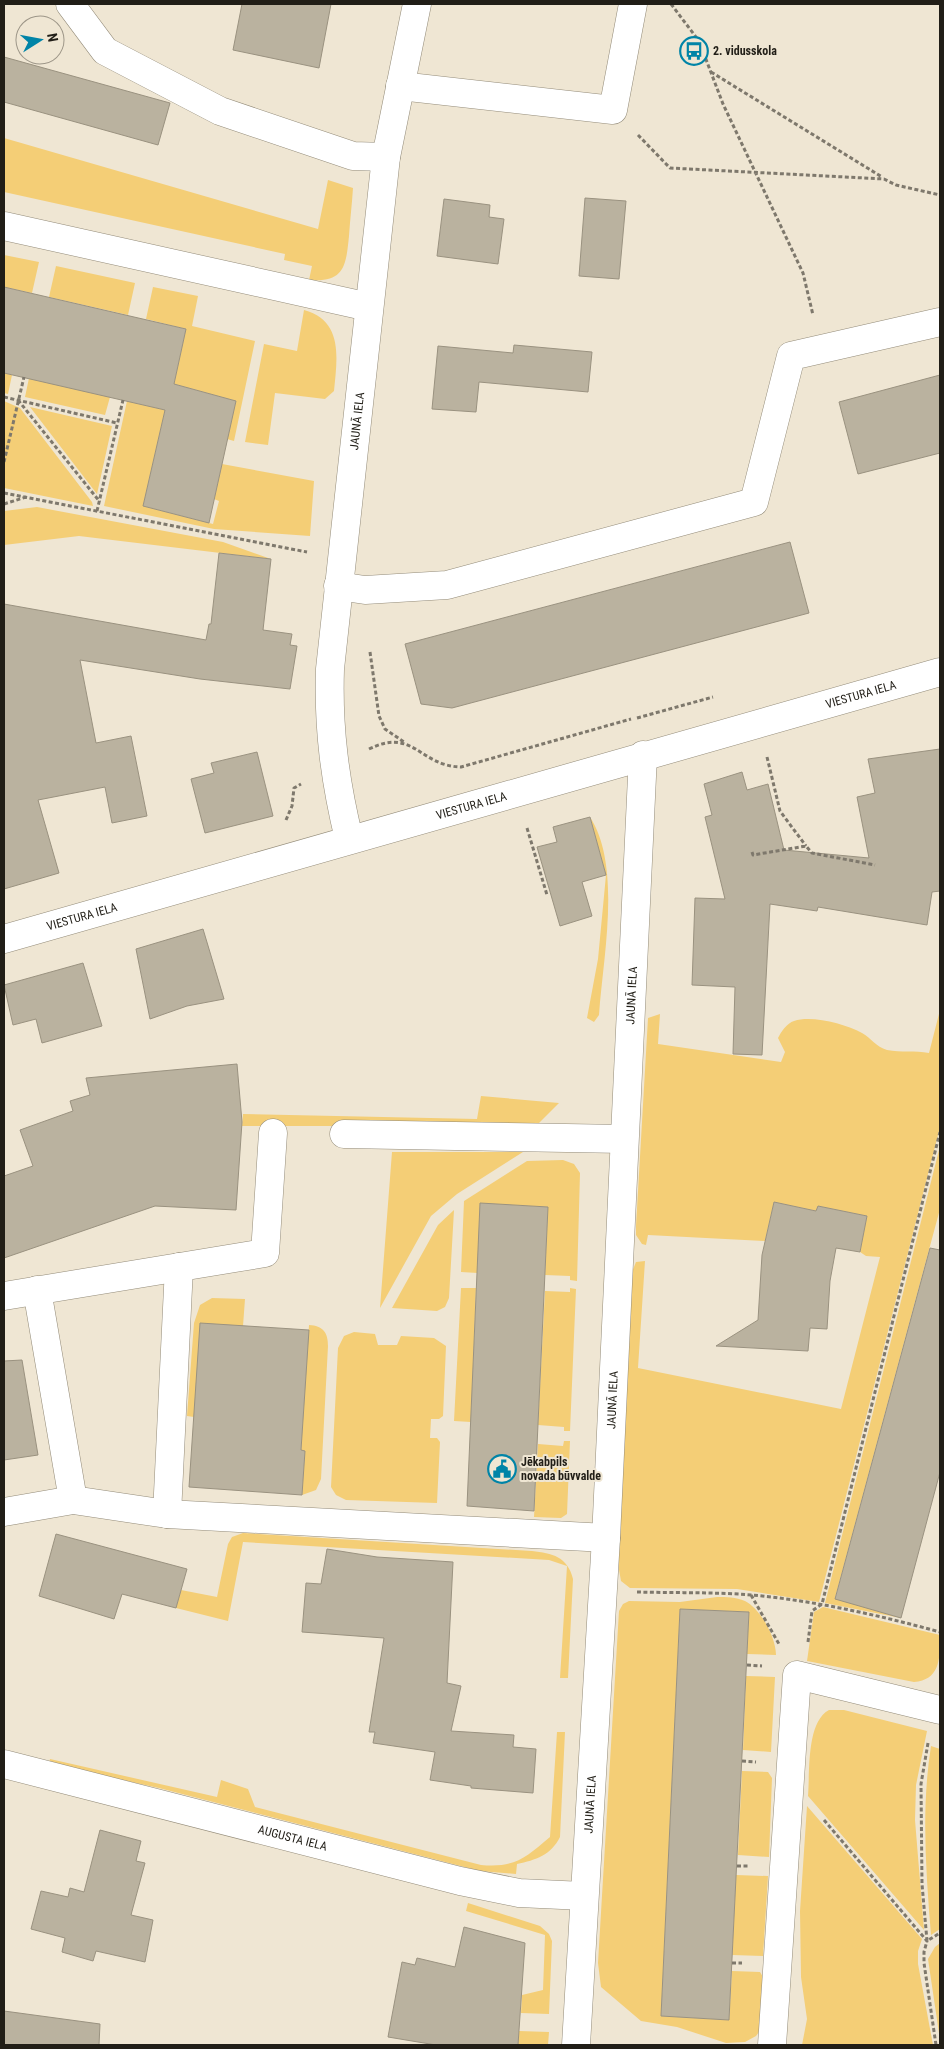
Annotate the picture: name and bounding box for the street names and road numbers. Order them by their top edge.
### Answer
street label: JAUNĀ IELA [347,391,367,451]
street label: VIESTURA IELA [824,678,898,711]
street label: VIESTURA IELA [434,789,508,822]
street label: VIESTURA IELA [45,900,119,933]
street label: JAUNĀ IELA [623,966,640,1025]
street label: JAUNĀ IELA [604,1371,621,1429]
street label: JAUNĀ IELA [582,1775,599,1834]
street label: AUGUSTA IELA [257,1822,329,1854]

